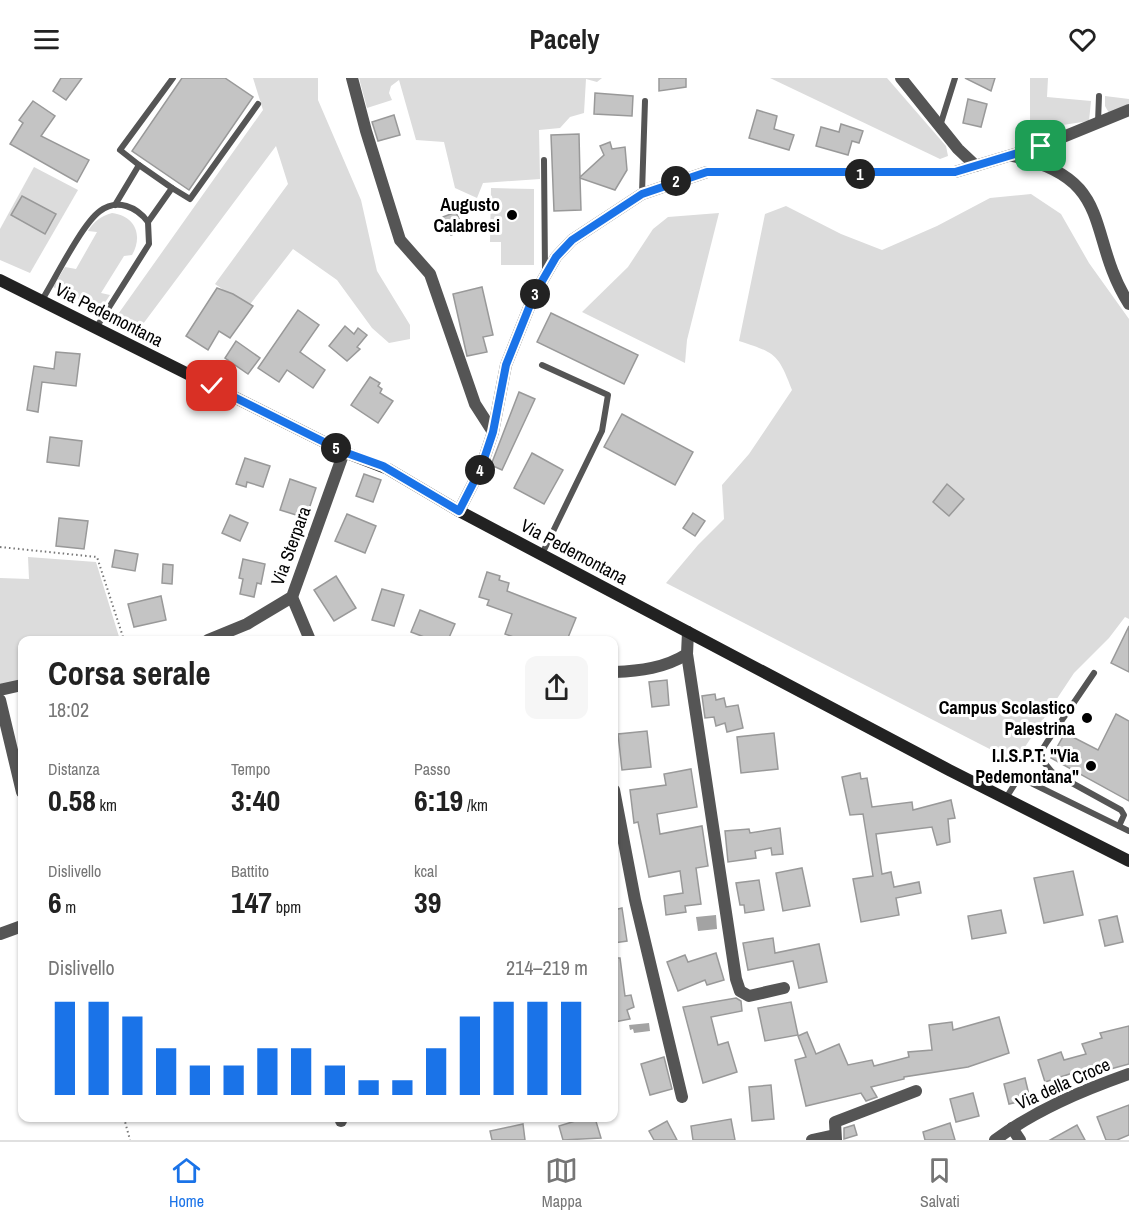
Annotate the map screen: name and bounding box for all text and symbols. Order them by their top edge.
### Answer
text: Pacely [529,21,600,57]
icon: menu [30,23,63,56]
icon: heart [1066,23,1099,56]
pin [1015,120,1066,171]
icon: arrive [1024,129,1057,162]
pin: 1 [845,159,875,189]
text: 1 [856,163,864,185]
pin: 2 [661,166,691,196]
text: 2 [672,170,680,192]
place label: Augusto Calabresi [434,192,500,238]
marker: Augusto Calabresi [505,208,519,222]
street label: Via Pedemontana [51,277,167,352]
pin: 3 [520,279,550,309]
text: 3 [531,283,539,305]
pin [186,360,237,411]
icon: check [195,369,228,402]
pin: 5 [321,433,351,463]
text: 5 [332,437,340,459]
pin: 4 [465,455,495,485]
text: 4 [476,459,484,481]
street label: Via Sterpara [265,503,316,589]
street label: Via Pedemontana [516,513,632,590]
text: Corsa serale [48,651,210,695]
button: share [525,656,588,719]
place label: Campus Scolastico Palestrina [939,695,1076,741]
text: 18:02 [48,696,89,723]
marker: Campus Scolastico Palestrina [1080,711,1094,725]
place label: I.I.S.P.T. "Via Pedemontana" [975,743,1080,789]
text: Distanza [48,758,100,780]
text: Tempo [231,758,270,780]
text: Passo [414,758,450,780]
marker: I.I.S.P.T. "Via Pedemontana" [1084,759,1098,773]
text: 0.58 [48,780,96,820]
text: 3:40 [231,780,280,820]
text: 6:19 [414,780,463,820]
text: km [96,794,117,816]
text: /km [463,794,488,816]
text: Dislivello [48,860,101,882]
text: Battito [231,860,269,882]
text: kcal [414,860,437,882]
text: 6 [48,882,62,922]
text: 147 [231,882,272,922]
text: 39 [414,882,441,922]
text: m [62,896,76,918]
text: bpm [272,896,301,918]
text: Dislivello [48,954,115,981]
text: 214–219 m [506,954,588,981]
street label: Via della Croce [1012,1052,1114,1115]
tab: Home [169,1154,204,1212]
tab: Mappa [542,1154,582,1212]
tab: Salvati [920,1154,960,1212]

